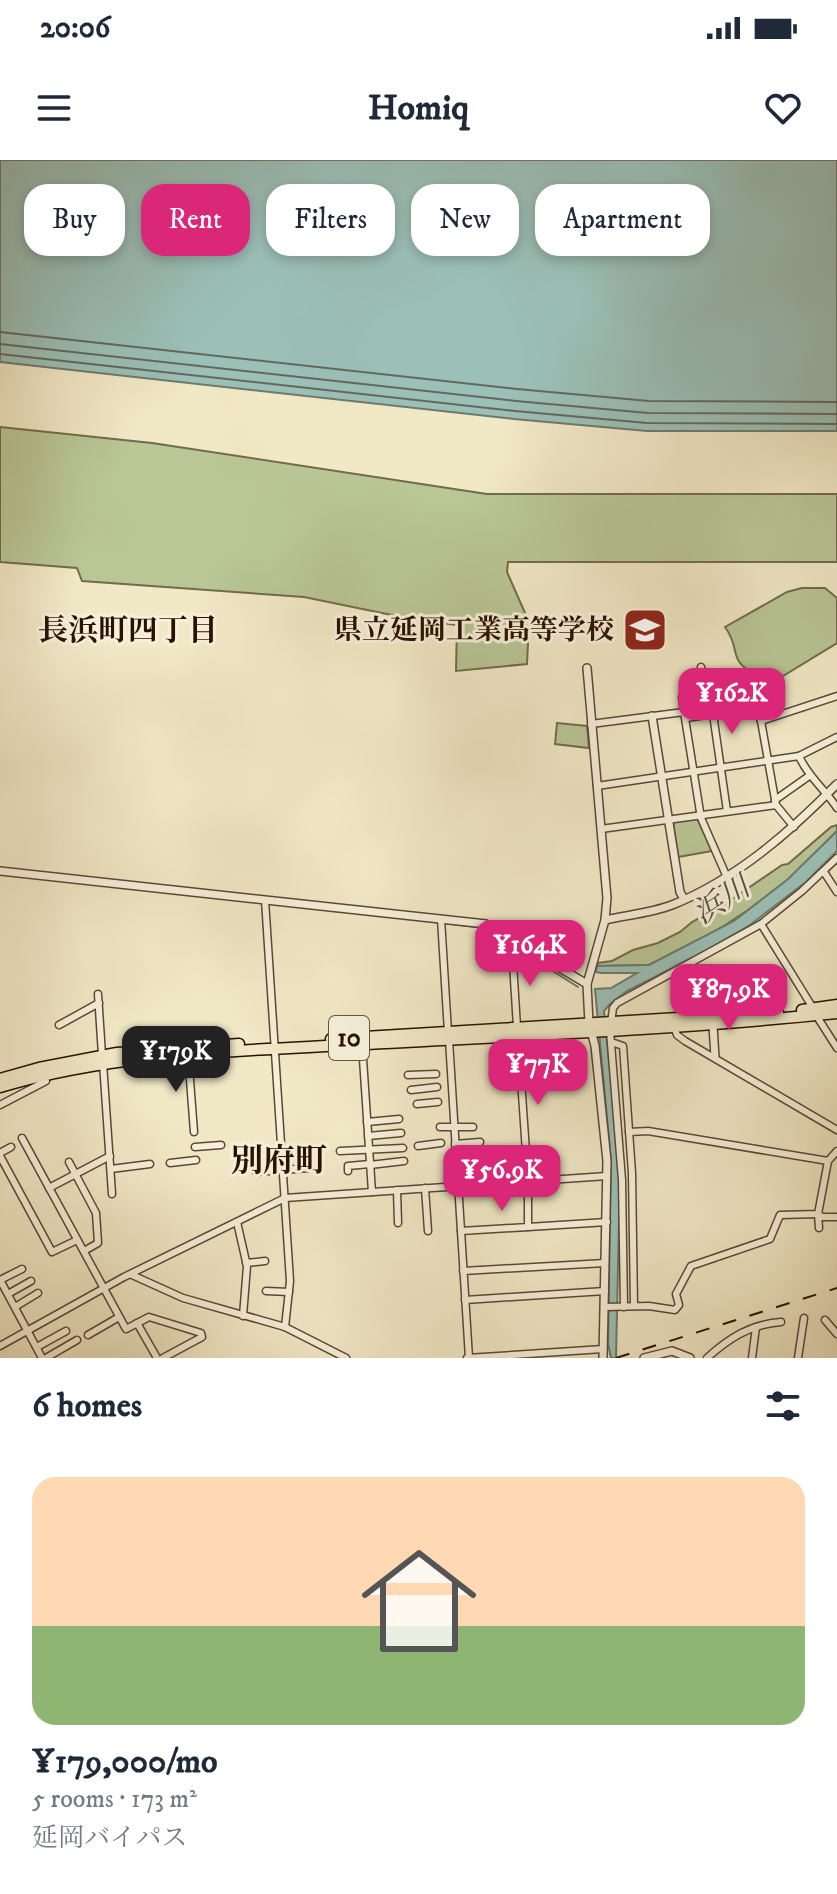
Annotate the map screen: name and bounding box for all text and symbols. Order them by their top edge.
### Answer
text: 20:06 [40,10,110,47]
icon: menu [32,86,76,130]
text: Homiq [368,86,469,131]
icon: heart [761,86,805,130]
chip: Buy [24,184,125,256]
chip: Rent [141,184,250,256]
chip: Filters [266,184,395,256]
chip: New [411,184,519,256]
chip: Apartment [535,184,710,256]
school or university icon: 県立延岡工業高等学校 [621,606,669,654]
district label: 長浜町四丁目 [38,613,218,650]
place label: 県立延岡工業高等学校 [334,613,614,648]
pin: ¥162K [676,668,788,736]
text: ¥162K [696,677,768,710]
water label: 浜川 [687,868,760,933]
pin: ¥164K [474,920,586,988]
text: ¥164K [493,929,567,962]
pin: ¥87.9K [664,964,794,1032]
text: ¥87.9K [688,973,770,1006]
road number: 10 [329,1016,369,1060]
pin: ¥179K [120,1026,232,1094]
text: ¥179K [140,1035,212,1068]
pin: ¥77K [491,1039,585,1107]
text: ¥77K [506,1048,570,1081]
district label: 別府町 [231,1142,327,1182]
pin: ¥56.9K [437,1145,567,1213]
text: ¥56.9K [461,1154,543,1187]
icon: filters [761,1384,805,1428]
text: 6 homes [32,1385,142,1427]
icon: home [347,1529,491,1673]
text: ¥179,000/mo [32,1741,217,1783]
text: 5 rooms · 173 m² [32,1783,197,1816]
text: 延岡バイパス [32,1822,187,1855]

